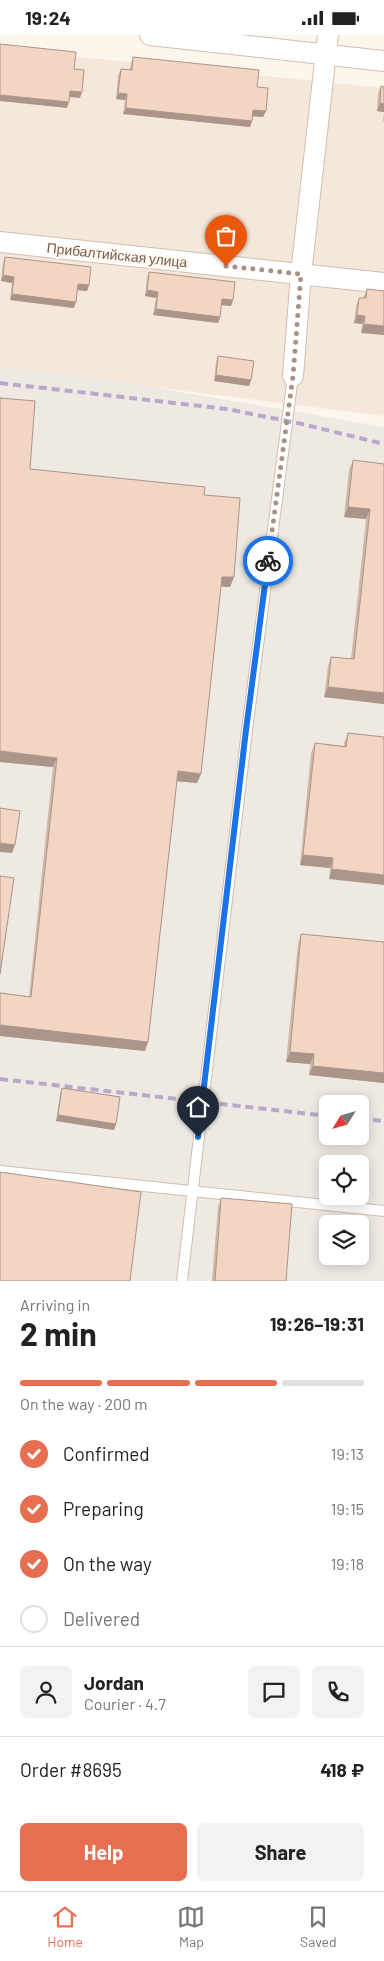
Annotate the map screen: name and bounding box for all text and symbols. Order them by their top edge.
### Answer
text: 19:24 [25,6,71,29]
pin [205,215,247,266]
icon: bag [212,222,240,250]
street label: Прибалтийская улица [46,239,188,270]
courier [243,536,293,586]
icon: bike [254,547,282,575]
pin [177,1086,219,1137]
icon: home [184,1093,212,1121]
north arrow [319,1095,369,1145]
map controls [319,1095,369,1265]
button: locate [319,1155,369,1205]
button: layers [319,1215,369,1265]
text: Arriving in [20,1295,90,1314]
text: 19:26–19:31 [270,1312,364,1335]
text: 2 min [20,1314,97,1352]
text: On the way · 200 m [20,1394,148,1413]
icon: check [20,1440,48,1468]
text: Confirmed [63,1442,150,1465]
text: 19:13 [331,1444,364,1463]
icon: check [20,1495,48,1523]
text: Preparing [63,1497,144,1520]
text: 19:15 [331,1499,364,1518]
icon: check [20,1550,48,1578]
text: On the way [63,1552,152,1575]
text: 19:18 [331,1554,364,1573]
text: Delivered [63,1607,140,1630]
button: person [20,1666,72,1718]
button: chat [248,1666,300,1718]
button: phone [312,1666,364,1718]
text: Jordan [84,1671,144,1694]
text: Courier · 4.7 [84,1694,166,1713]
text: Order #8695 [20,1758,122,1781]
text: 418 ₽ [320,1758,364,1781]
button: Help [20,1823,187,1881]
button: Share [197,1823,364,1881]
tab: Home [47,1903,83,1950]
tab: Map [177,1903,205,1950]
tab: Saved [300,1903,337,1950]

